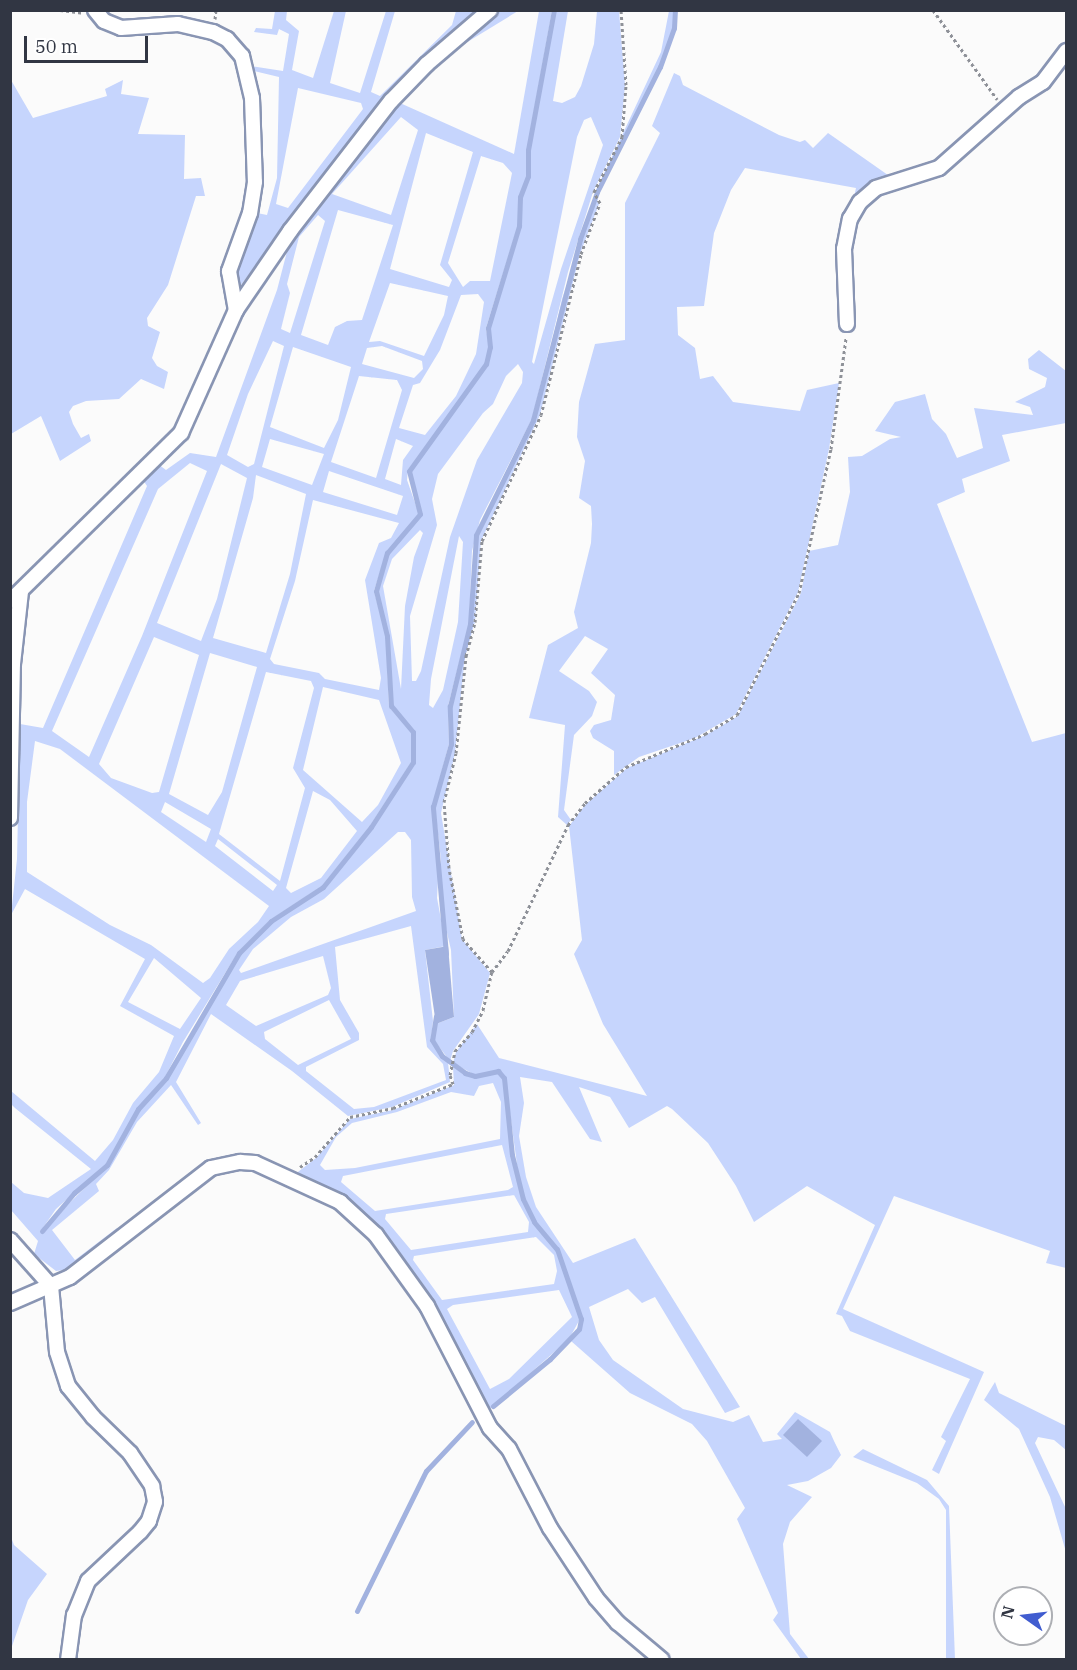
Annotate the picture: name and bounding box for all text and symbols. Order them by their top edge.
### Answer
scale bar [27,24,152,62]
text: 50 m [35,35,78,58]
north arrow [993,1586,1053,1646]
text: N [996,1604,1019,1621]

